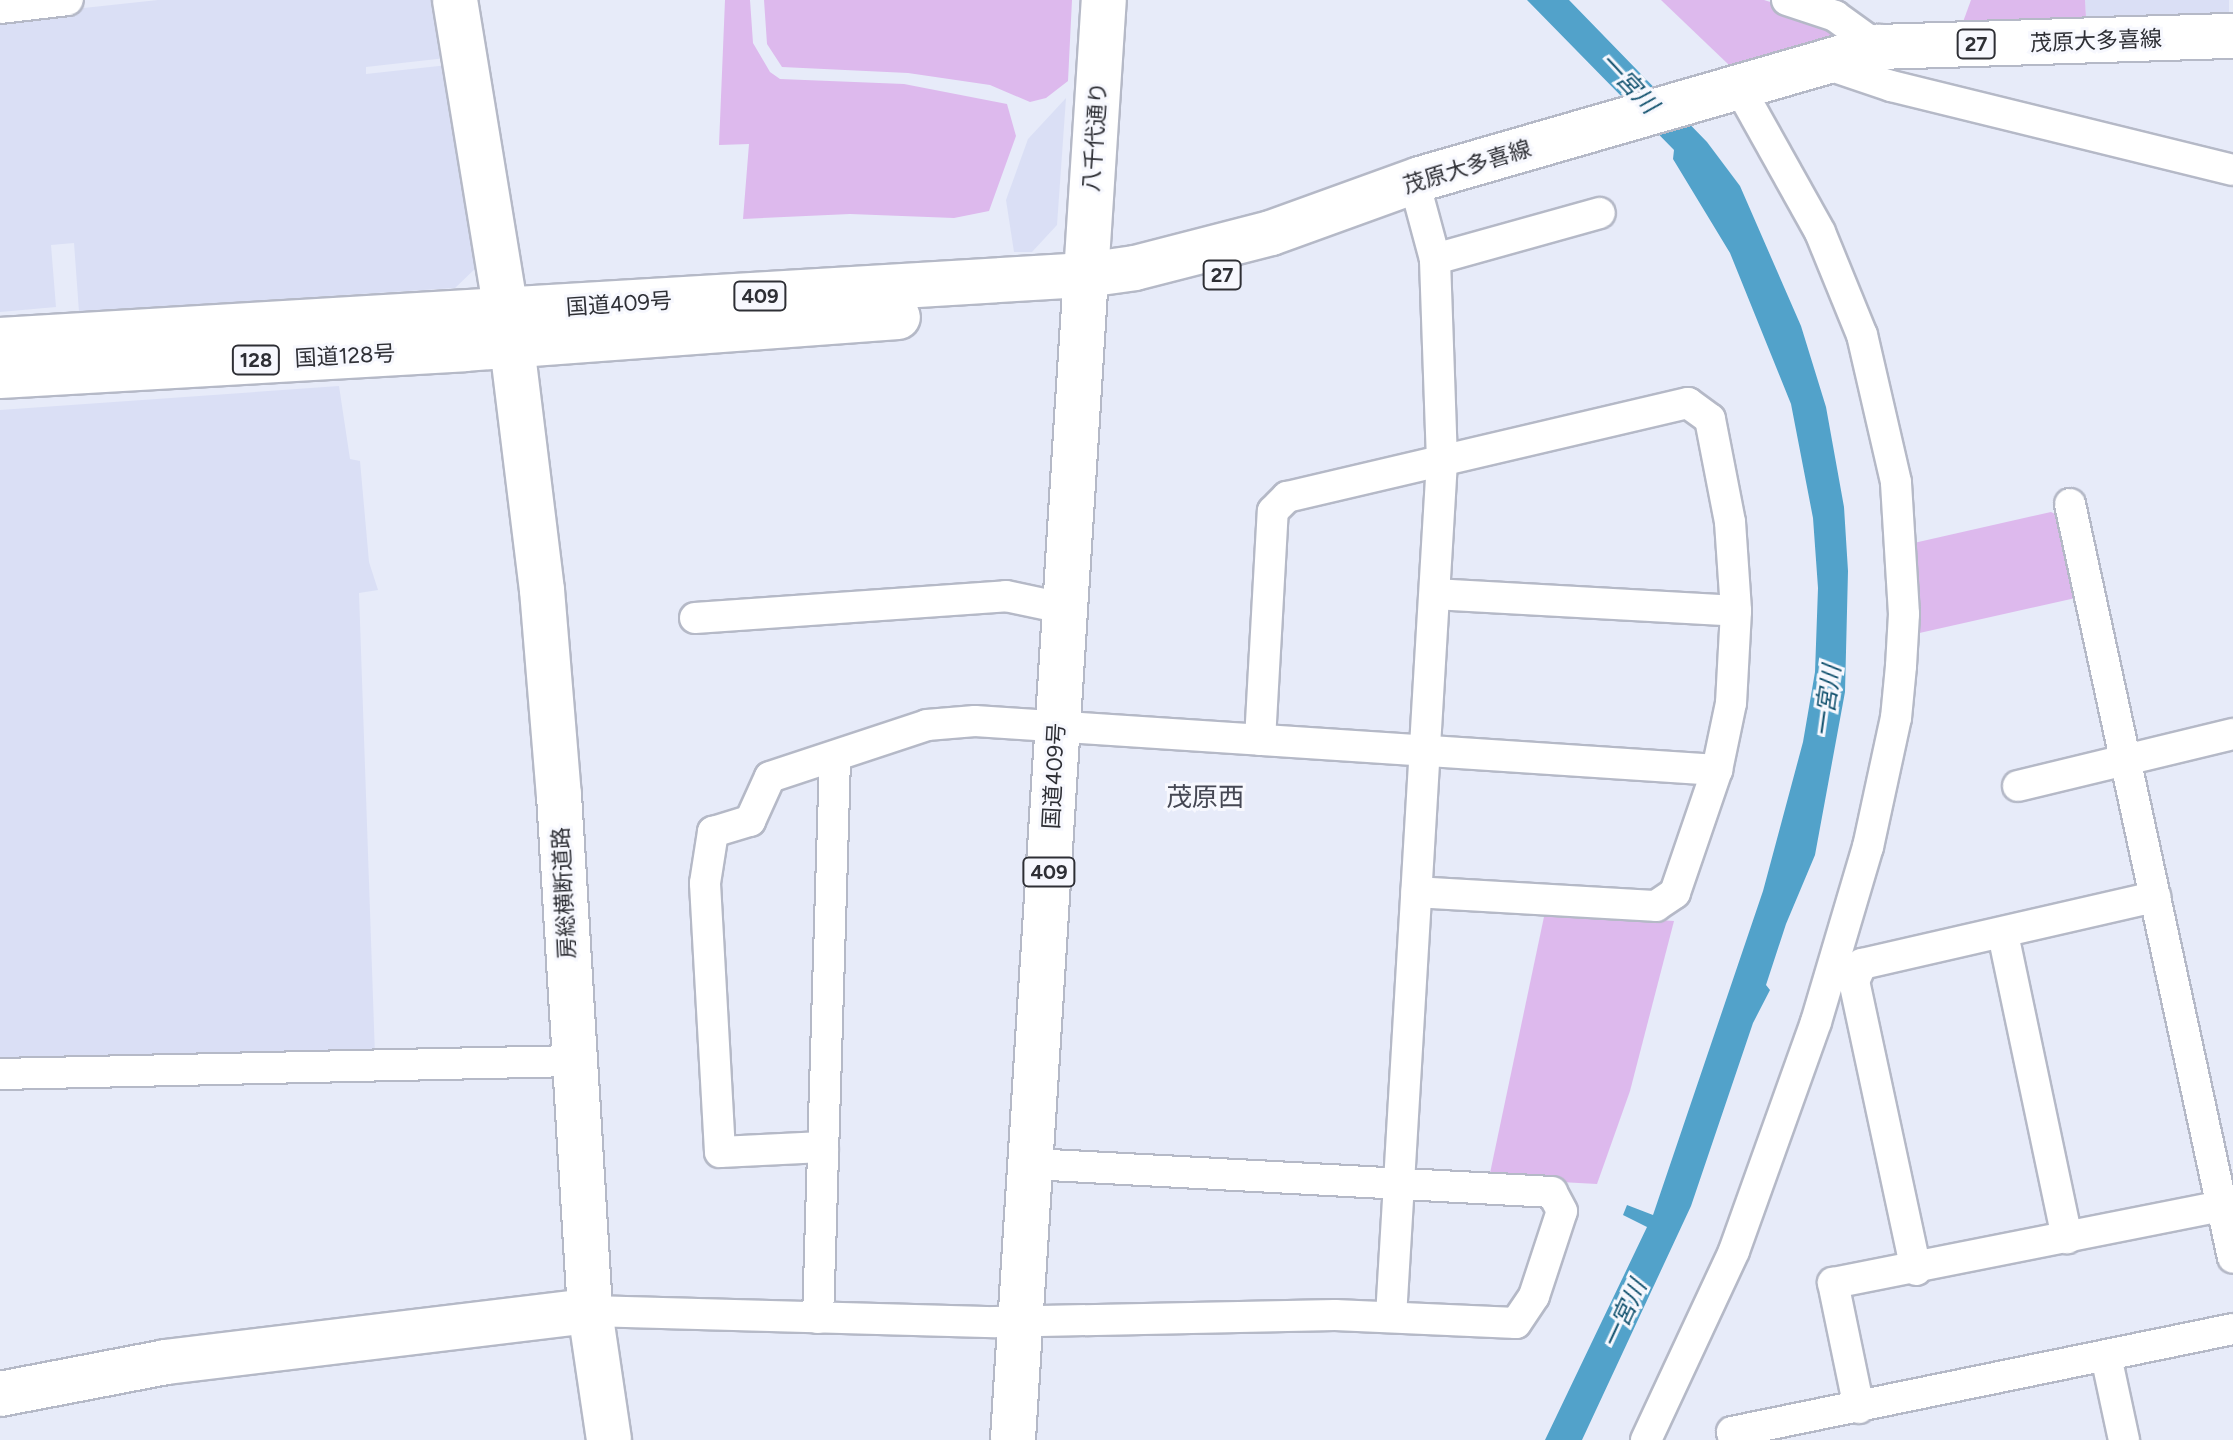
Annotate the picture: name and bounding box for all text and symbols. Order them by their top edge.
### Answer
street label: 茂原大多喜線 [2030,26,2162,56]
road number: 27 [1956,28,1996,60]
water label: 一宮川 [1594,47,1664,119]
street label: 八千代通り [1078,81,1112,193]
street label: 茂原大多喜線 [1400,135,1534,199]
road number: 27 [1202,259,1242,291]
road number: 409 [732,280,788,312]
street label: 国道409号 [565,287,673,321]
street label: 国道128号 [294,340,396,372]
road number: 128 [230,344,282,376]
water label: 一宮川 [1808,663,1846,739]
street label: 国道409号 [1038,722,1070,830]
district label: 茂原西 [1166,782,1244,814]
street label: 房総横断道路 [547,826,581,960]
road number: 409 [1021,856,1077,888]
water label: 一宮川 [1596,1275,1652,1353]

